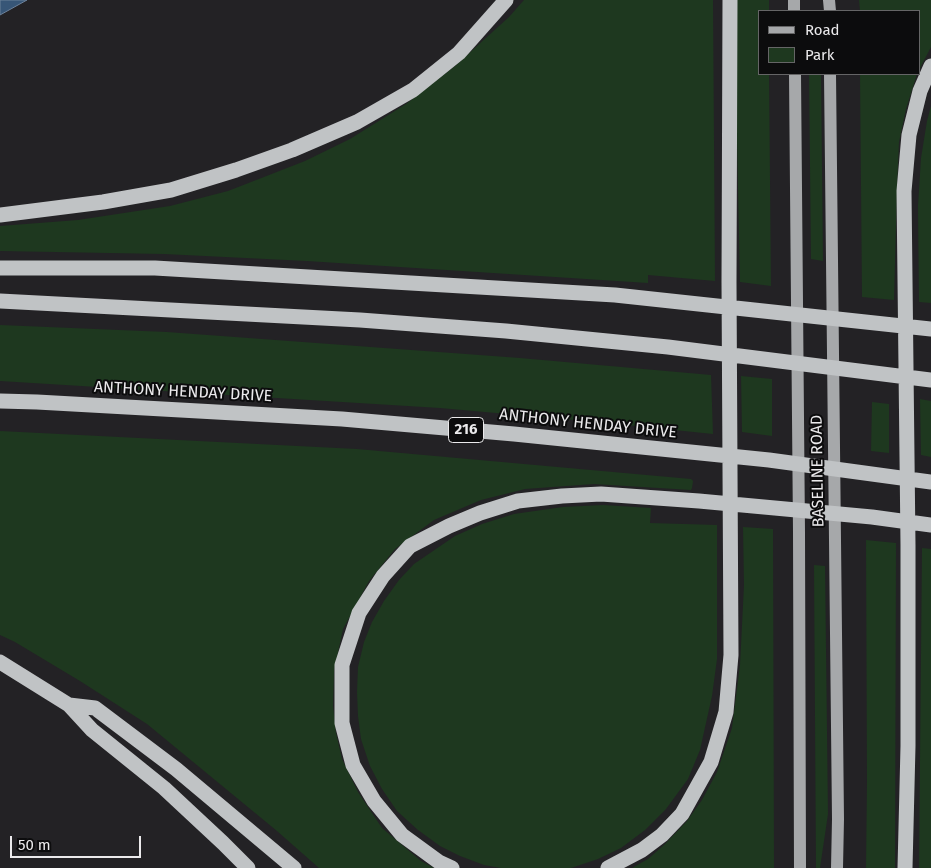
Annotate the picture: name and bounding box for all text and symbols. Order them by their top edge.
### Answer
legend [758,10,921,75]
text: Road [805,21,840,39]
text: Park [805,46,835,64]
street label: ANTHONY HENDAY DRIVE [93,378,273,406]
street label: ANTHONY HENDAY DRIVE [498,405,678,443]
street label: BASELINE ROAD [807,415,829,527]
road number: 216 [448,418,484,442]
scale bar [12,826,144,858]
text: 50 m [18,836,51,854]

